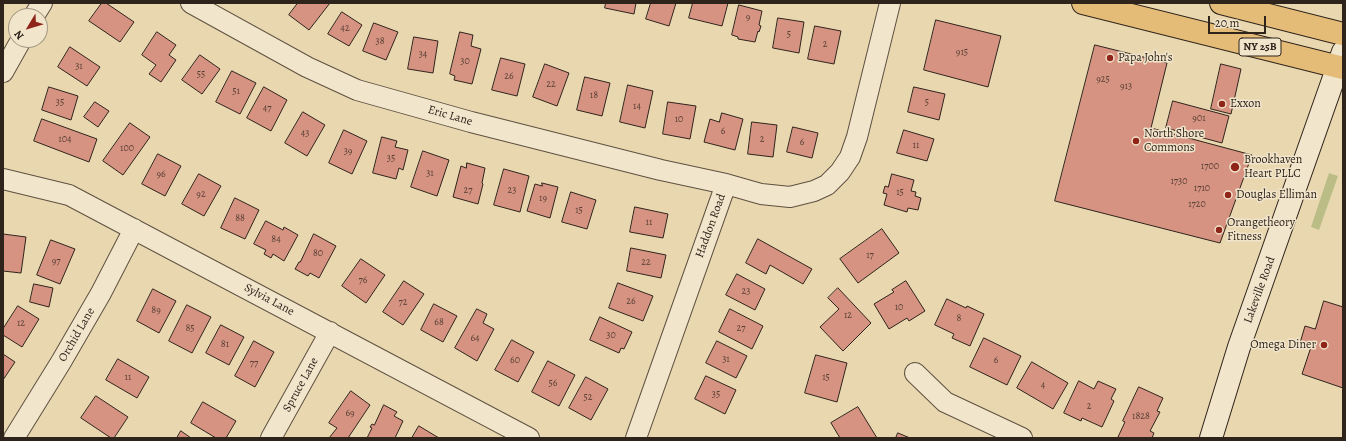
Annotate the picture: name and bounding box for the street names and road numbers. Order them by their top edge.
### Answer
road number: NY 25B [1239,38,1281,56]
street label: Eric Lane [426,103,474,129]
street label: Haddon Road [693,192,729,260]
street label: Lakeville Road [1241,255,1279,325]
street label: Sylvia Lane [241,281,297,319]
street label: Orchid Lane [56,305,98,365]
street label: Spruce Lane [280,355,322,415]

